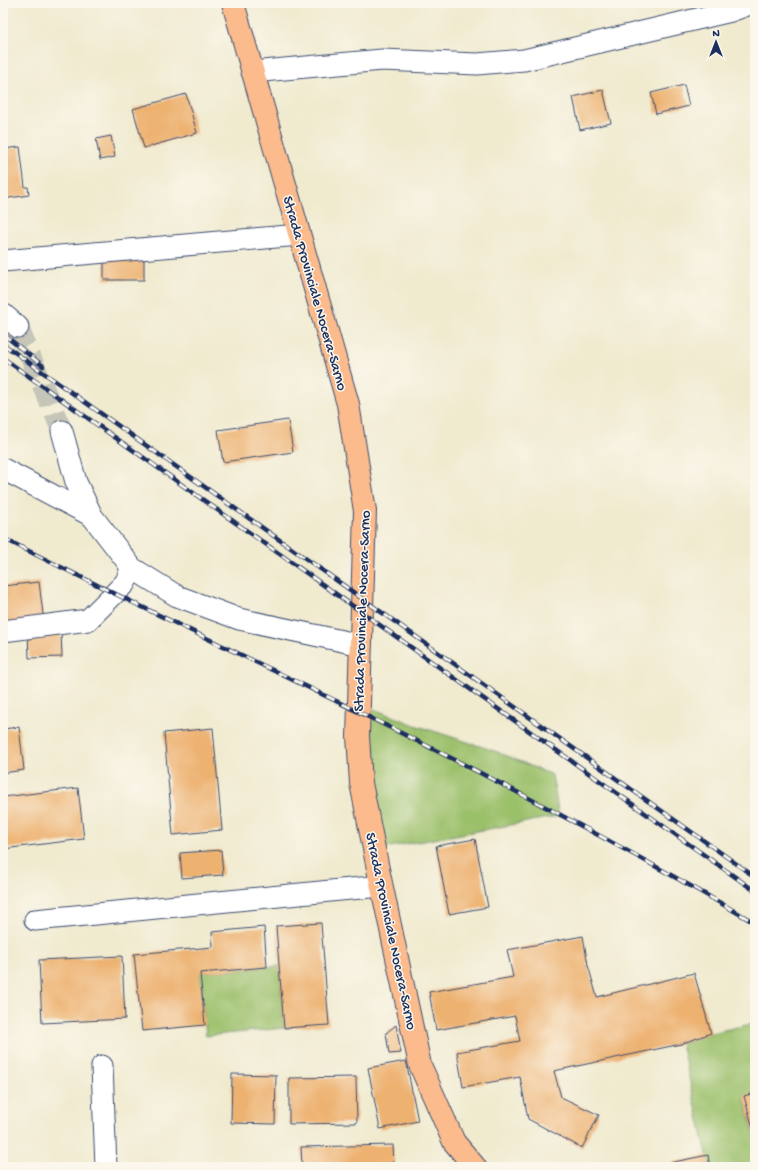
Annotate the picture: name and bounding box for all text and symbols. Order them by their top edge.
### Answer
north arrow [696,22,736,62]
text: N [712,28,720,40]
street label: Strada Provinciale Nocera-Sarno [278,194,351,393]
street label: Strada Provinciale Nocera-Sarno [350,510,376,712]
street label: Strada Provinciale Nocera-Sarno [360,831,420,1032]

